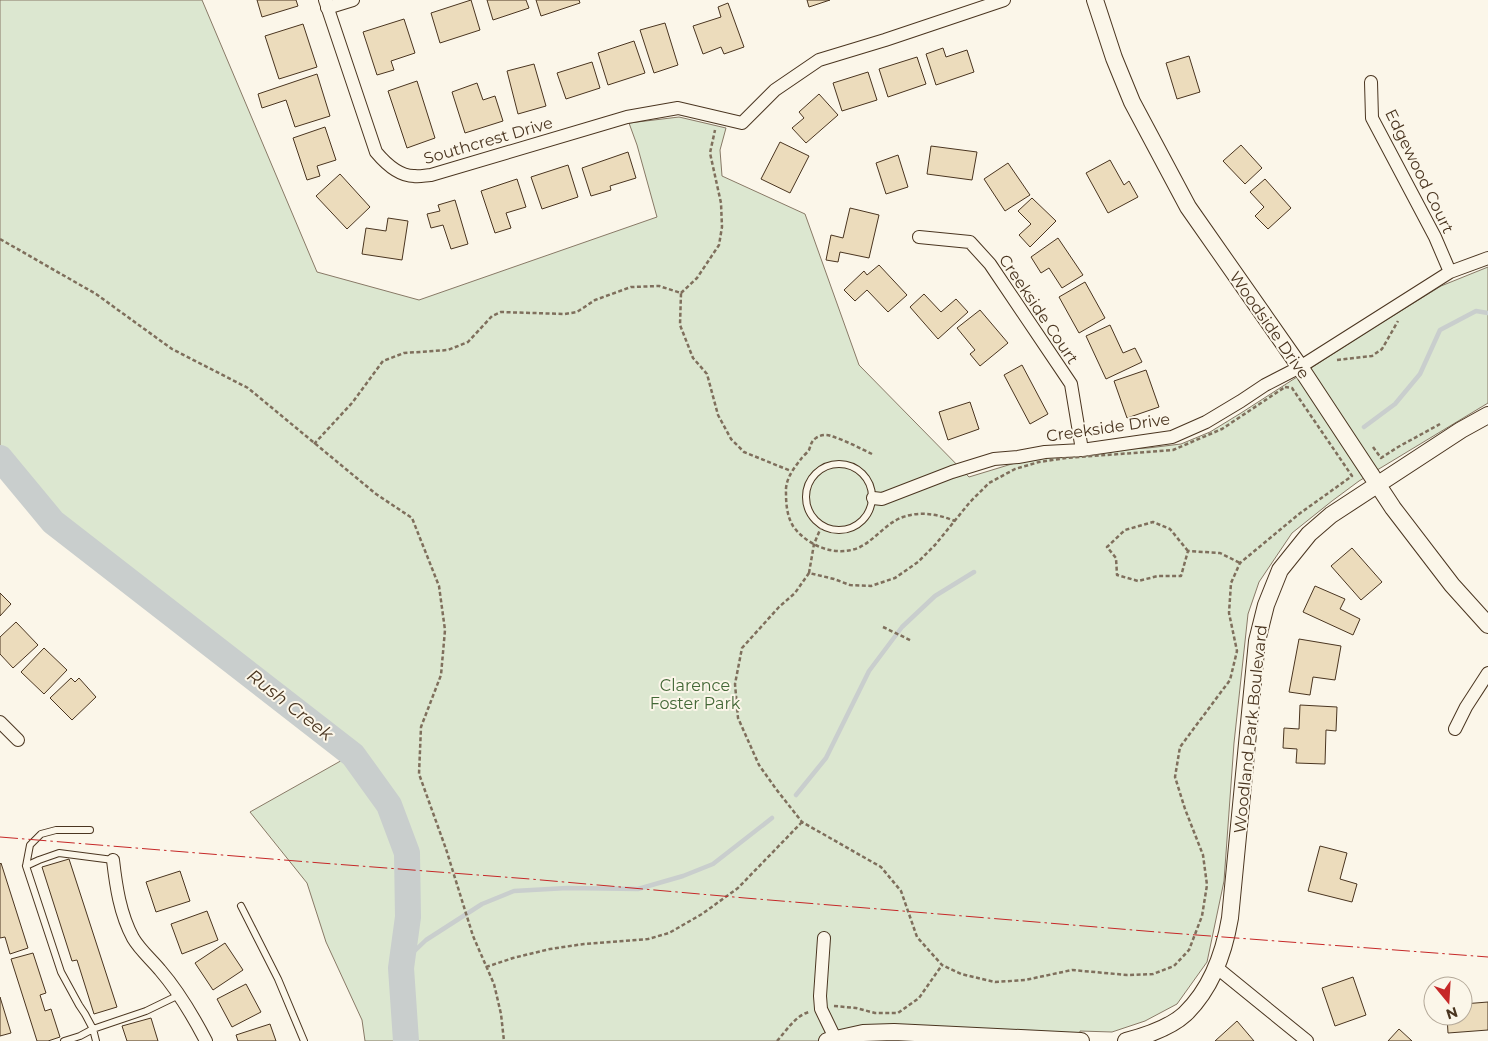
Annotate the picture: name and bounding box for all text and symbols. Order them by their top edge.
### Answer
street label: Edgewood Court [1381,106,1458,237]
street label: Southcrest Drive [421,113,555,168]
street label: Creekside Court [995,251,1083,368]
street label: Woodside Drive [1226,268,1314,383]
street label: Creekside Drive [1045,409,1171,446]
street label: Woodland Park Boulevard [1230,624,1271,834]
water label: Rush Creek [243,665,338,746]
park label: Clarence Foster Park [650,676,741,713]
north arrow [1423,976,1473,1026]
text: N [1444,1003,1460,1024]

